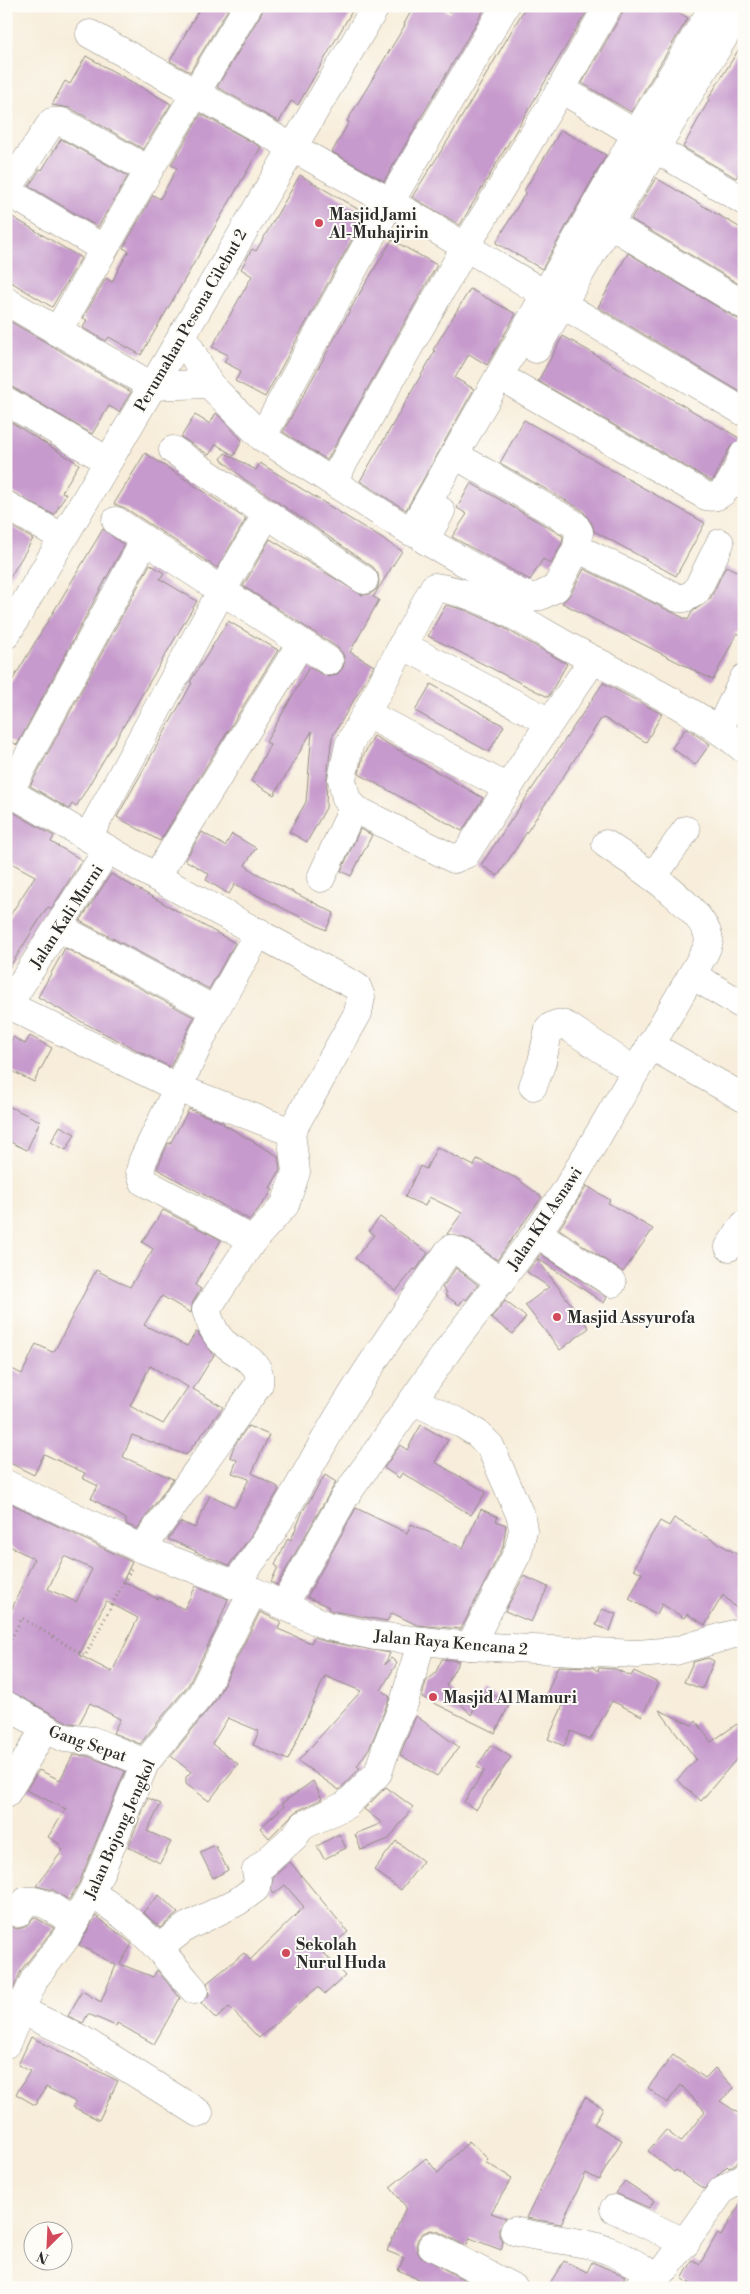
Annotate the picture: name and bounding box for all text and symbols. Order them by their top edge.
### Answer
place label: Masjid Jami Al-Muhajirin [328,205,429,243]
marker: Masjid Jami Al-Muhajirin [313,217,325,229]
street label: Perumahan Pesona Cilebut 2 [130,226,251,415]
street label: Jalan Kali Murni [25,861,108,973]
street label: Jalan KH Asnawi [502,1163,587,1275]
place label: Masjid Assyurofa [567,1308,696,1328]
marker: Masjid Assyurofa [551,1311,563,1323]
street label: Jalan Raya Kencana 2 [372,1626,529,1660]
place label: Masjid Al Mamuri [443,1688,577,1708]
marker: Masjid Al Mamuri [427,1691,439,1703]
street label: Gang Sepat [46,1721,130,1767]
street label: Jalan Bojong Jengkol [80,1756,160,1903]
place label: Sekolah Nurul Huda [296,1935,386,1973]
marker: Sekolah Nurul Huda [280,1947,292,1959]
north arrow [22,2222,72,2272]
text: N [34,2246,52,2267]

